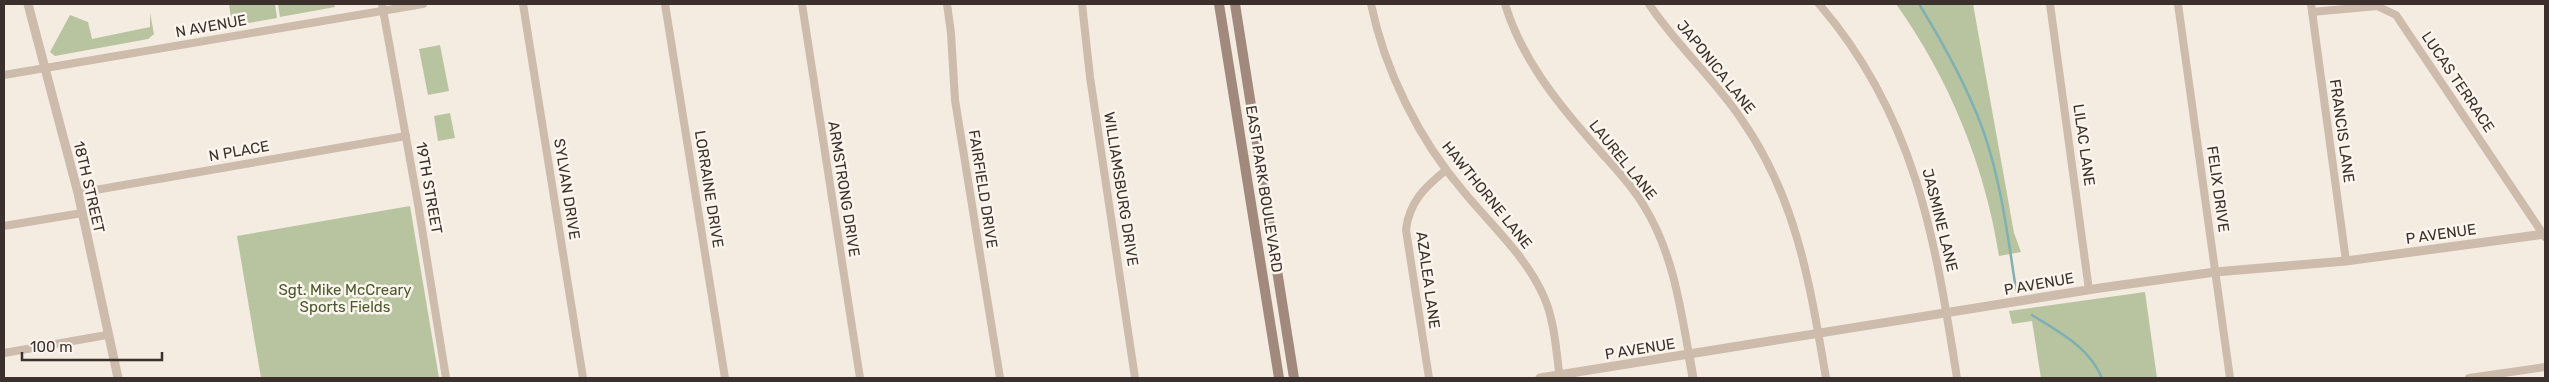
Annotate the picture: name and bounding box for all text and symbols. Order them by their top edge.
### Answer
street label: N AVENUE [174,11,248,41]
street label: JAPONICA LANE [1673,17,1759,117]
street label: LUCAS TERRACE [2418,28,2498,136]
street label: FRANCIS LANE [2326,78,2358,184]
street label: LILAC LANE [2069,103,2099,187]
street label: EAST PARK BOULEVARD [1242,104,1286,274]
street label: WILLIAMSBURG DRIVE [1100,111,1142,267]
street label: LAUREL LANE [1585,116,1661,204]
street label: ARMSTRONG DRIVE [824,120,864,258]
street label: LORRAINE DRIVE [691,129,727,249]
street label: FAIRFIELD DRIVE [965,129,1001,249]
street label: N PLACE [207,137,271,165]
street label: SYLVAN DRIVE [550,137,584,241]
street label: HAWTHORNE LANE [1438,138,1536,252]
street label: 18TH STREET [70,139,108,235]
street label: 19TH STREET [412,141,446,236]
street label: FELIX DRIVE [2203,145,2233,233]
street label: JASMINE LANE [1918,167,1962,273]
street label: P AVENUE [2405,220,2477,248]
street label: AZALEA LANE [1412,230,1444,330]
street label: P AVENUE [2003,269,2075,299]
park label: Sgt. Mike McCreary Sports Fields [279,281,412,316]
scale bar [22,330,162,362]
street label: P AVENUE [1604,335,1676,363]
text: 100 m [30,338,72,356]

